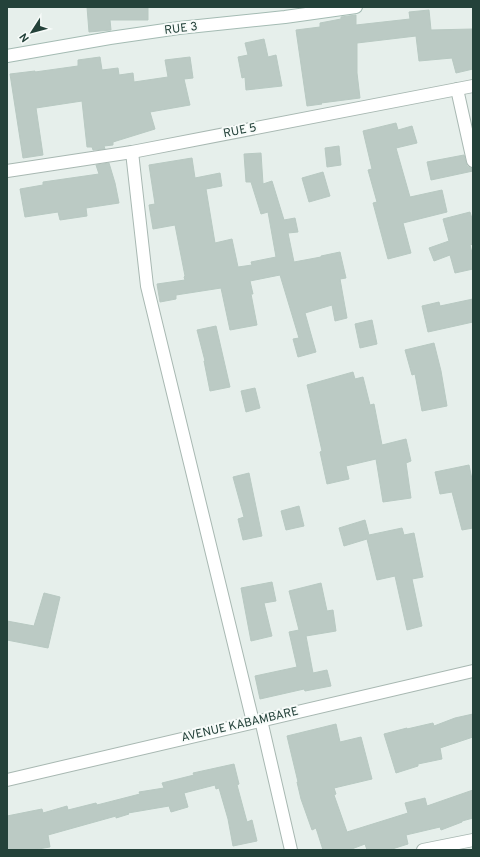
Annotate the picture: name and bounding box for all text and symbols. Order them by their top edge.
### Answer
north arrow [12,12,52,52]
street label: RUE 3 [163,19,199,39]
text: N [17,30,33,45]
street label: RUE 5 [222,120,258,142]
street label: AVENUE KABAMBARE [180,704,300,746]

